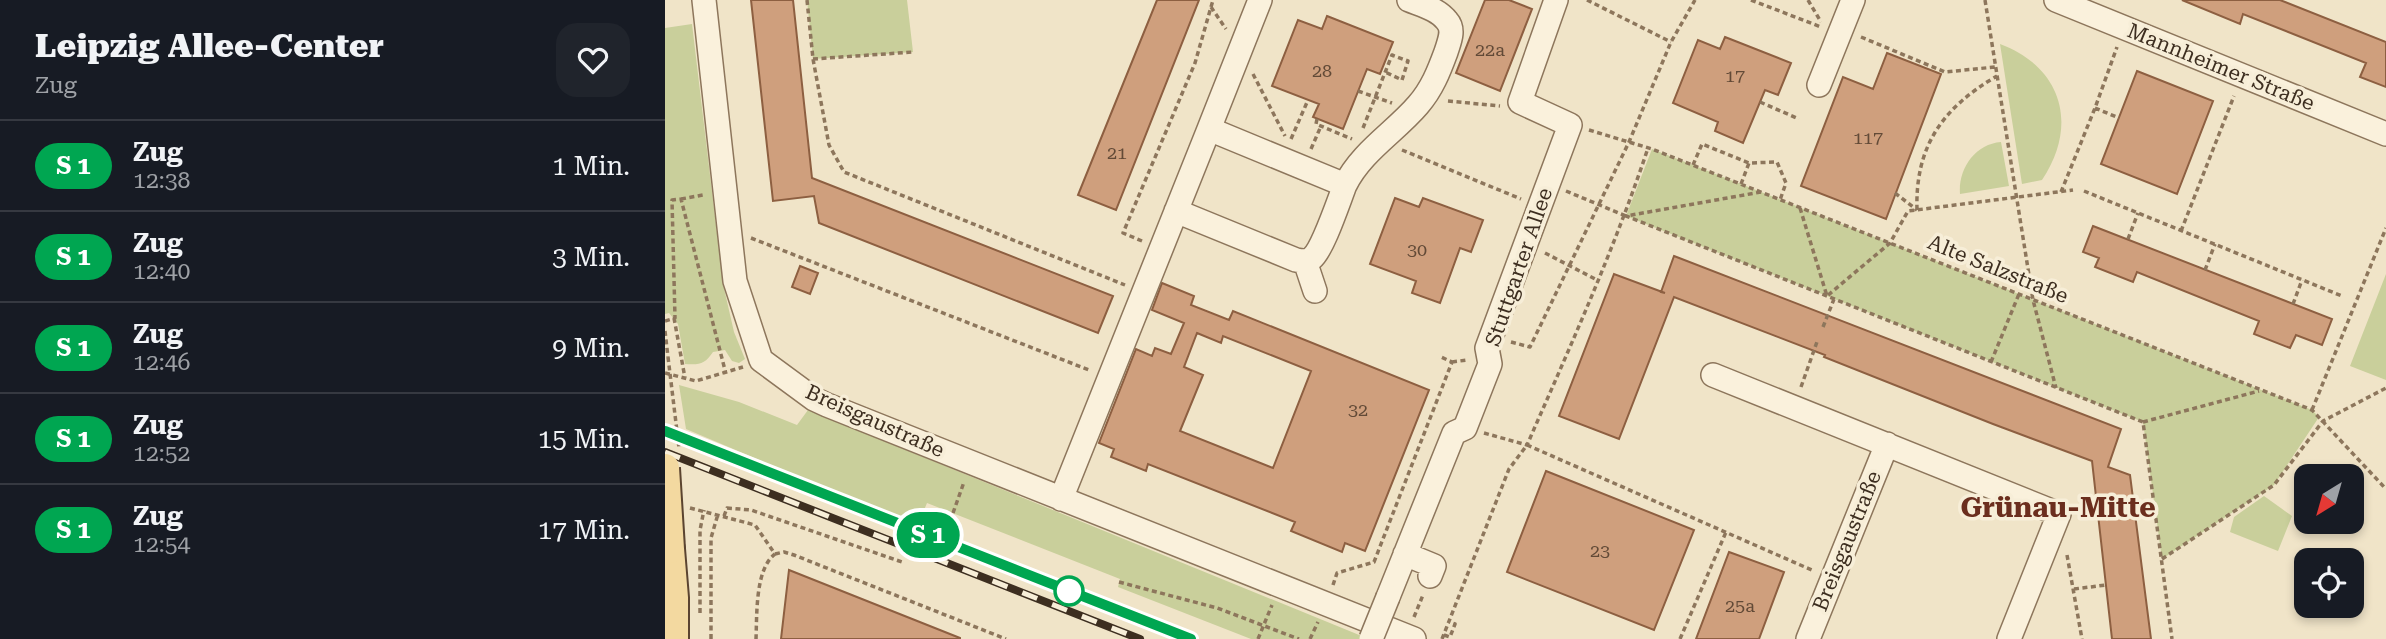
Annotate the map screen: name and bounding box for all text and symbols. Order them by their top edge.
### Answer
street label: Mannheimer Straße [2124,18,2318,116]
button: heart [556,23,630,97]
text: Leipzig Allee-Center [35,26,384,65]
house number: 22a [1475,39,1505,60]
house number: 28 [1312,60,1332,81]
house number: 17 [1725,65,1745,86]
text: Zug [35,72,77,99]
house number: 117 [1853,127,1883,148]
text: Zug [133,137,183,167]
house number: 21 [1107,142,1127,163]
text: 1 Min. [552,151,630,181]
text: S 1 [56,152,91,180]
text: 12:38 [133,167,190,194]
street label: Stuttgarter Allee [1481,185,1557,349]
text: Zug [133,228,183,258]
street label: Alte Salzstraße [1924,230,2072,308]
house number: 30 [1407,239,1427,260]
text: 3 Min. [552,242,630,272]
text: S 1 [56,243,91,271]
text: 12:40 [133,258,190,285]
text: Zug [133,319,183,349]
text: 9 Min. [552,333,630,363]
text: S 1 [56,334,91,362]
text: 12:46 [133,349,190,376]
street label: Breisgaustraße [802,380,948,462]
house number: 32 [1348,399,1368,420]
text: Zug [133,410,183,440]
text: 15 Min. [538,424,630,454]
text: S 1 [56,425,91,453]
text: 12:52 [133,440,190,467]
north arrow [2294,464,2364,534]
map controls [2294,464,2364,618]
street label: Breisgaustraße [1808,467,1886,615]
district label: Grünau-Mitte [1960,491,2156,524]
text: Zug [133,501,183,531]
line badge: S 1 [888,512,968,558]
text: 17 Min. [538,515,630,545]
text: S 1 [56,516,91,544]
text: S 1 [911,521,945,549]
text: 12:54 [133,531,190,558]
house number: 23 [1590,540,1610,561]
button: locate [2294,548,2364,618]
unlabelled marker [1054,576,1084,606]
house number: 25a [1725,595,1755,616]

